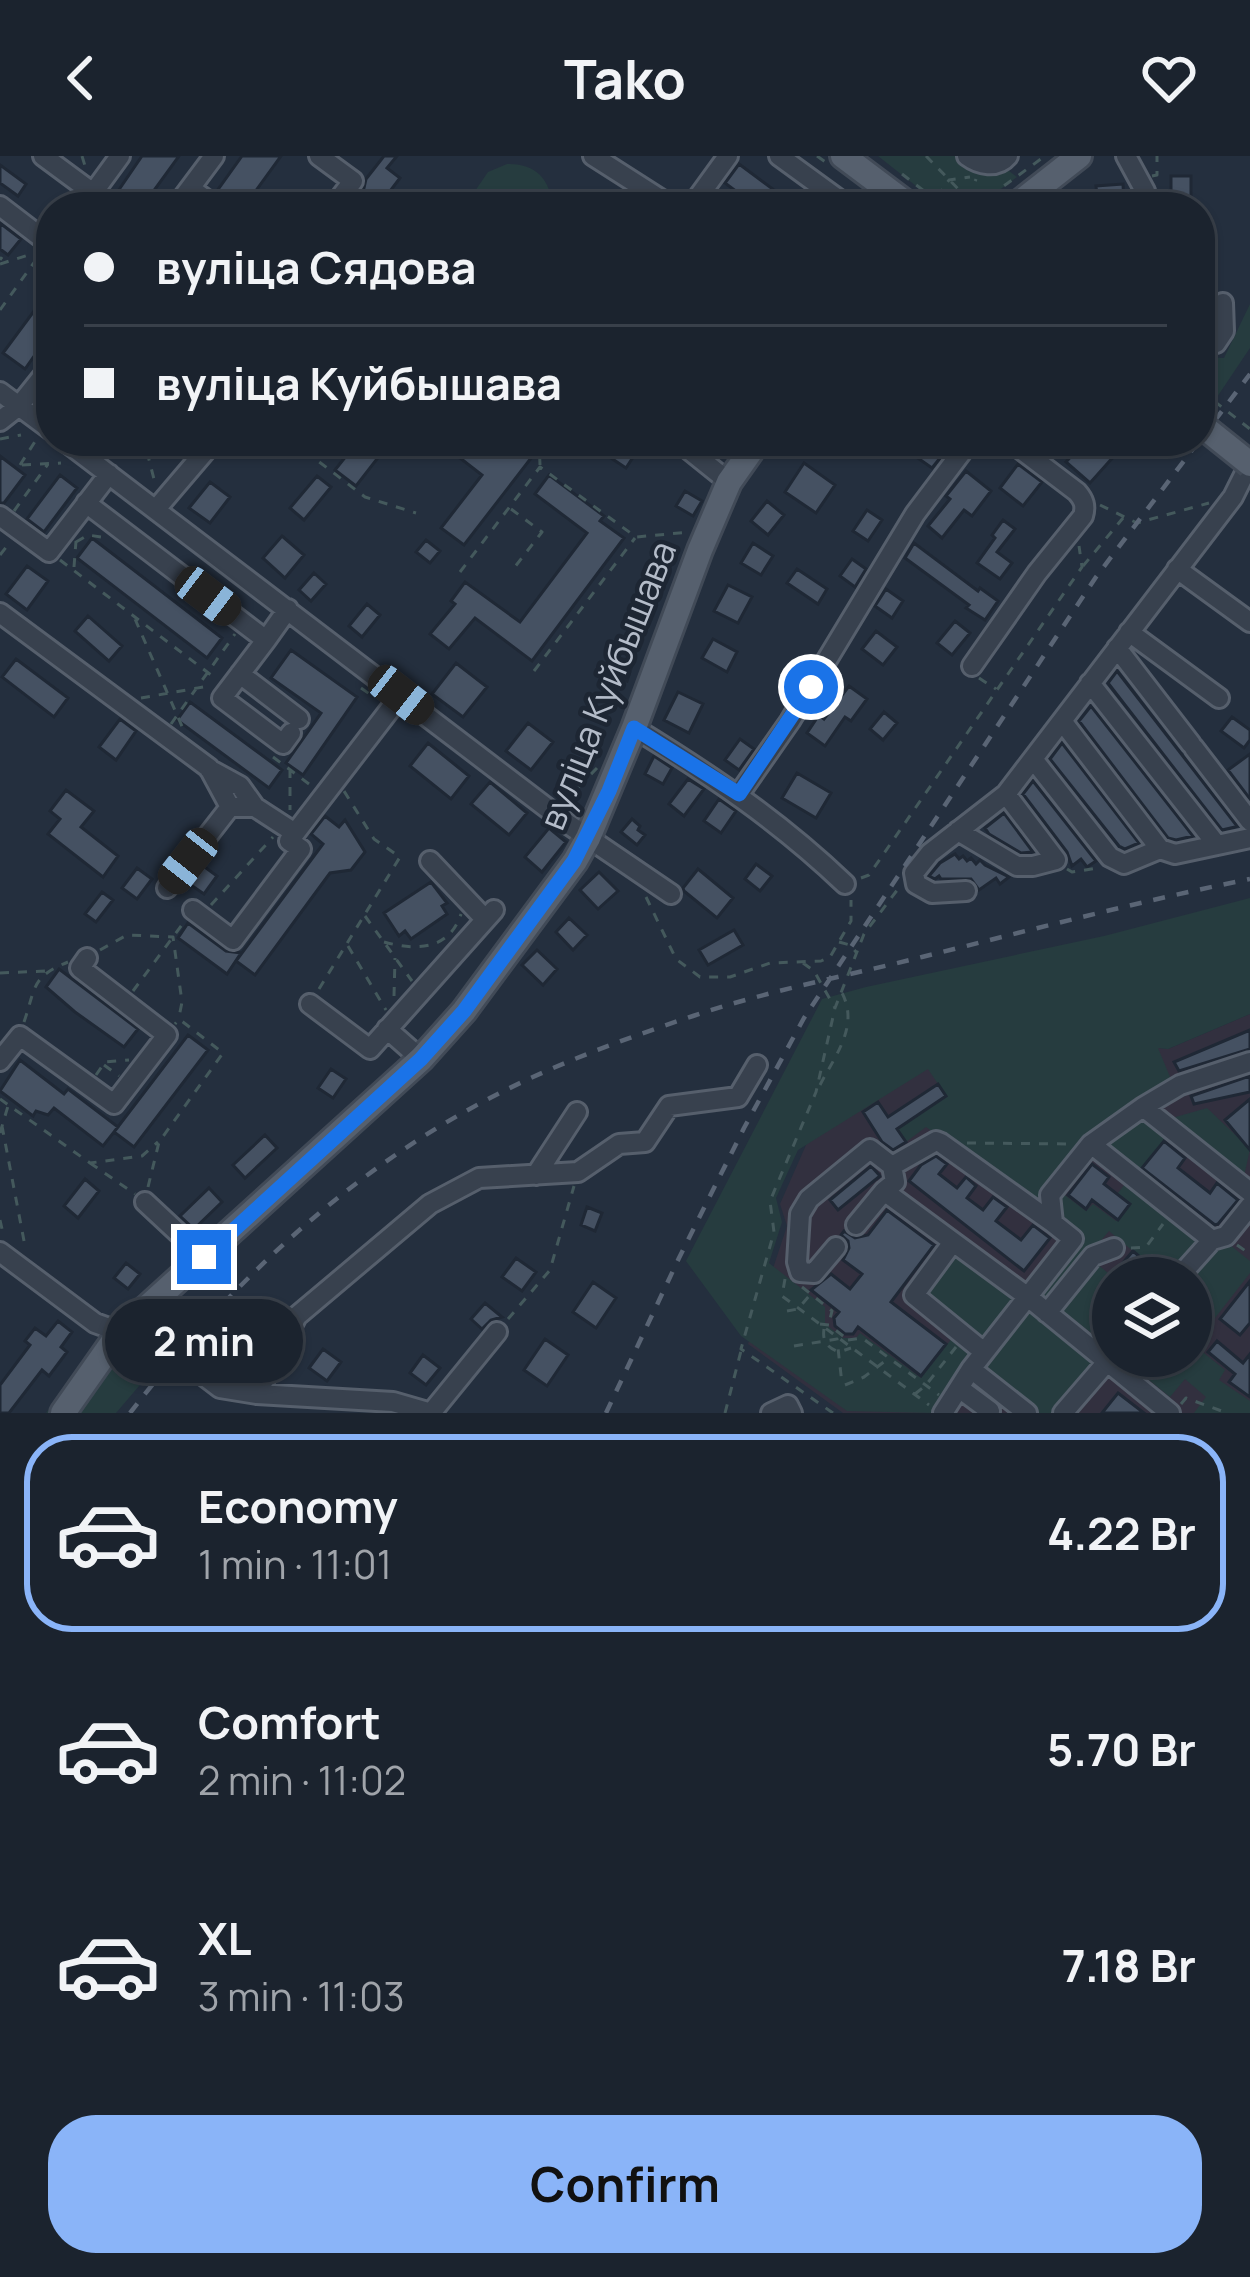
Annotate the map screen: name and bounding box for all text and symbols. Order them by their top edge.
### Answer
text: Tako [564,41,686,115]
icon: back [48,45,114,111]
icon: heart [1136,45,1202,111]
text: вуліца Сядова [156,236,476,298]
text: вуліца Куйбышава [156,352,562,414]
street label: вуліца Куйбышава [527,533,687,837]
car [168,560,248,632]
car [362,659,440,731]
route start [784,660,838,714]
car [152,822,224,900]
route end [177,1230,231,1284]
map controls [1092,1257,1212,1377]
button: layers [1092,1257,1212,1377]
callout: 2 min [105,1299,303,1383]
text: 2 min [153,1314,255,1368]
text: Economy [198,1475,398,1537]
icon: car [54,1479,162,1587]
text: 4.22 Br [1047,1502,1196,1564]
text: 1 min · 11:01 [198,1537,392,1591]
text: Comfort [198,1691,381,1753]
icon: car [54,1695,162,1803]
text: 5.70 Br [1047,1718,1196,1780]
text: 2 min · 11:02 [198,1753,406,1807]
text: XL [198,1907,252,1969]
icon: car [54,1911,162,2019]
text: 7.18 Br [1062,1934,1196,1996]
text: 3 min · 11:03 [198,1969,405,2023]
button: Confirm [48,2115,1202,2253]

